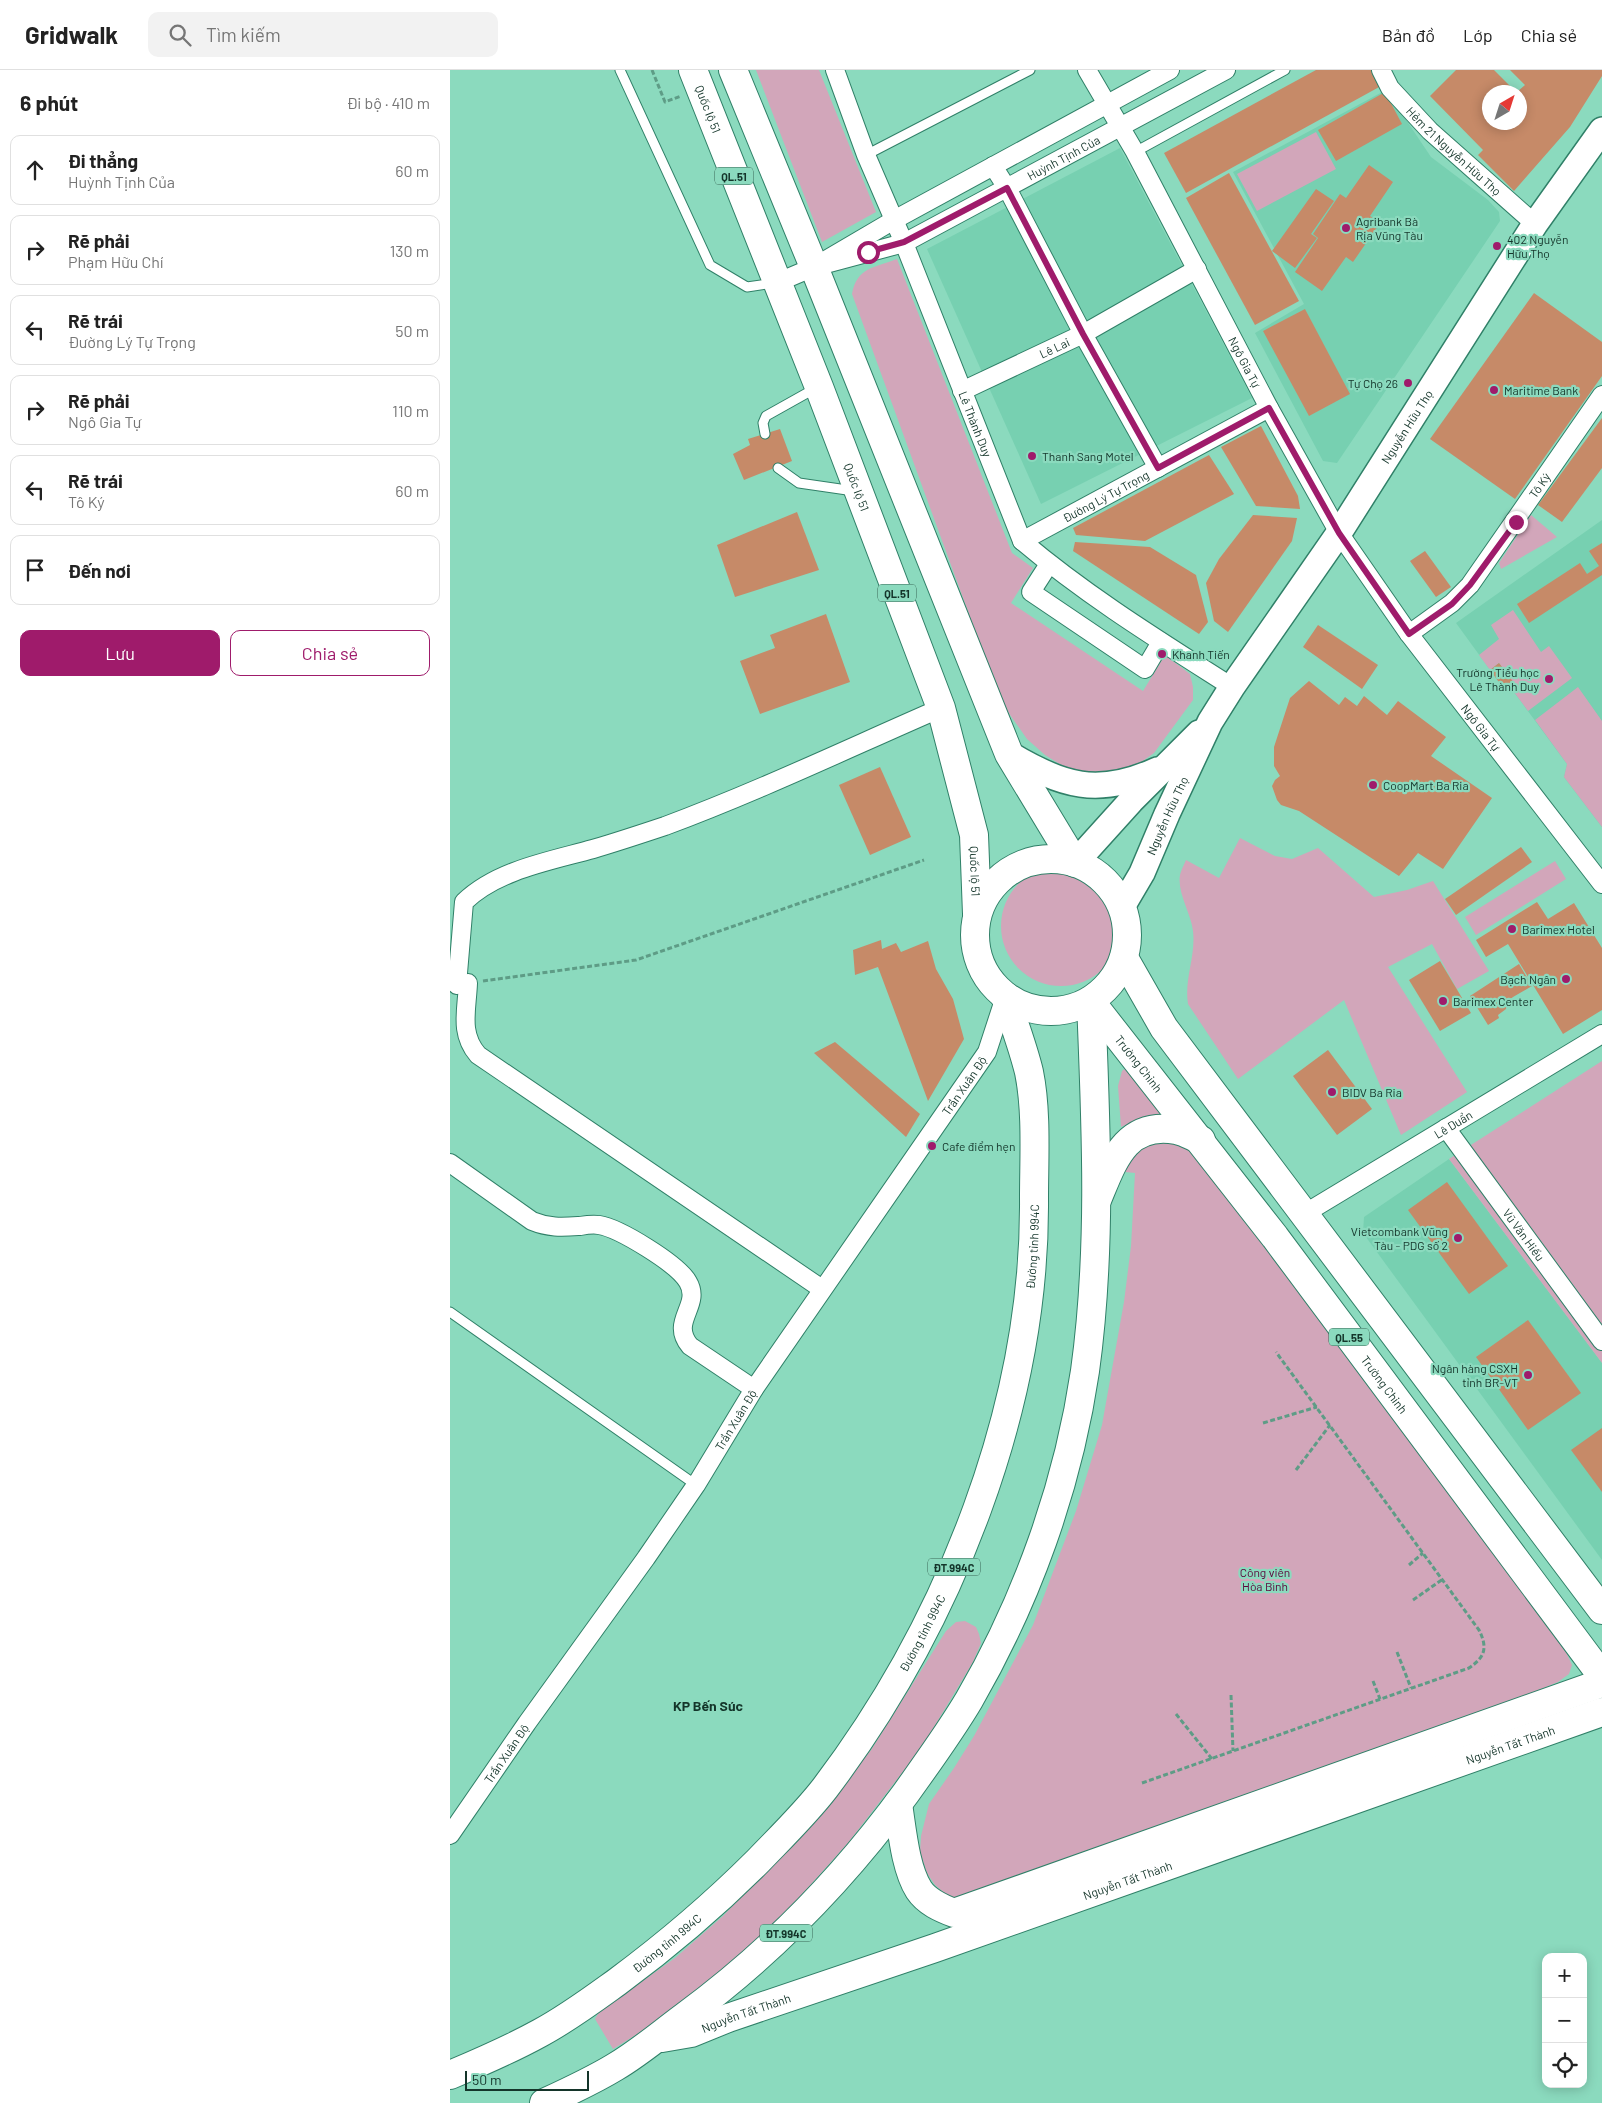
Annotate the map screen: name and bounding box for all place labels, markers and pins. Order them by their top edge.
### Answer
place label: Agribank Bà Rịa Vũng Tàu [1356,214,1423,242]
marker: Agribank Bà Rịa Vũng Tàu [1340,222,1352,234]
place label: 402 Nguyễn Hữu Thọ [1507,232,1568,260]
marker: 402 Nguyễn Hữu Thọ [1491,240,1503,252]
place label: Tự Chọ 26 [1348,376,1398,390]
marker: Tự Chọ 26 [1402,377,1414,389]
place label: Maritime Bank [1504,383,1578,397]
marker: Maritime Bank [1488,384,1500,396]
place label: Thanh Sang Motel [1042,449,1134,463]
marker: Thanh Sang Motel [1026,450,1038,462]
place label: Khanh Tiến [1172,647,1230,661]
marker: Khanh Tiến [1156,648,1168,660]
place label: Trường Tiểu học Lê Thành Duy [1456,665,1539,693]
marker: Trường Tiểu học Lê Thành Duy [1543,673,1555,685]
place label: CoopMart Ba Ria [1383,778,1469,792]
marker: CoopMart Ba Ria [1367,779,1379,791]
place label: Barimex Hotel [1522,922,1595,936]
marker: Barimex Hotel [1506,923,1518,935]
place label: Bạch Ngân [1500,972,1556,986]
marker: Bạch Ngân [1560,973,1572,985]
place label: Barimex Center [1453,994,1534,1008]
marker: Barimex Center [1437,995,1449,1007]
place label: BIDV Ba Ria [1342,1085,1402,1099]
marker: BIDV Ba Ria [1326,1086,1338,1098]
place label: Cafe điểm hẹn [942,1139,1015,1153]
marker: Cafe điểm hẹn [926,1140,938,1152]
place label: Vietcombank Vũng Tàu - PDG số 2 [1351,1224,1448,1252]
marker: Vietcombank Vũng Tàu - PDG số 2 [1452,1232,1464,1244]
place label: Ngân hàng CSXH tỉnh BR-VT [1432,1361,1518,1389]
marker: Ngân hàng CSXH tỉnh BR-VT [1522,1369,1534,1381]

